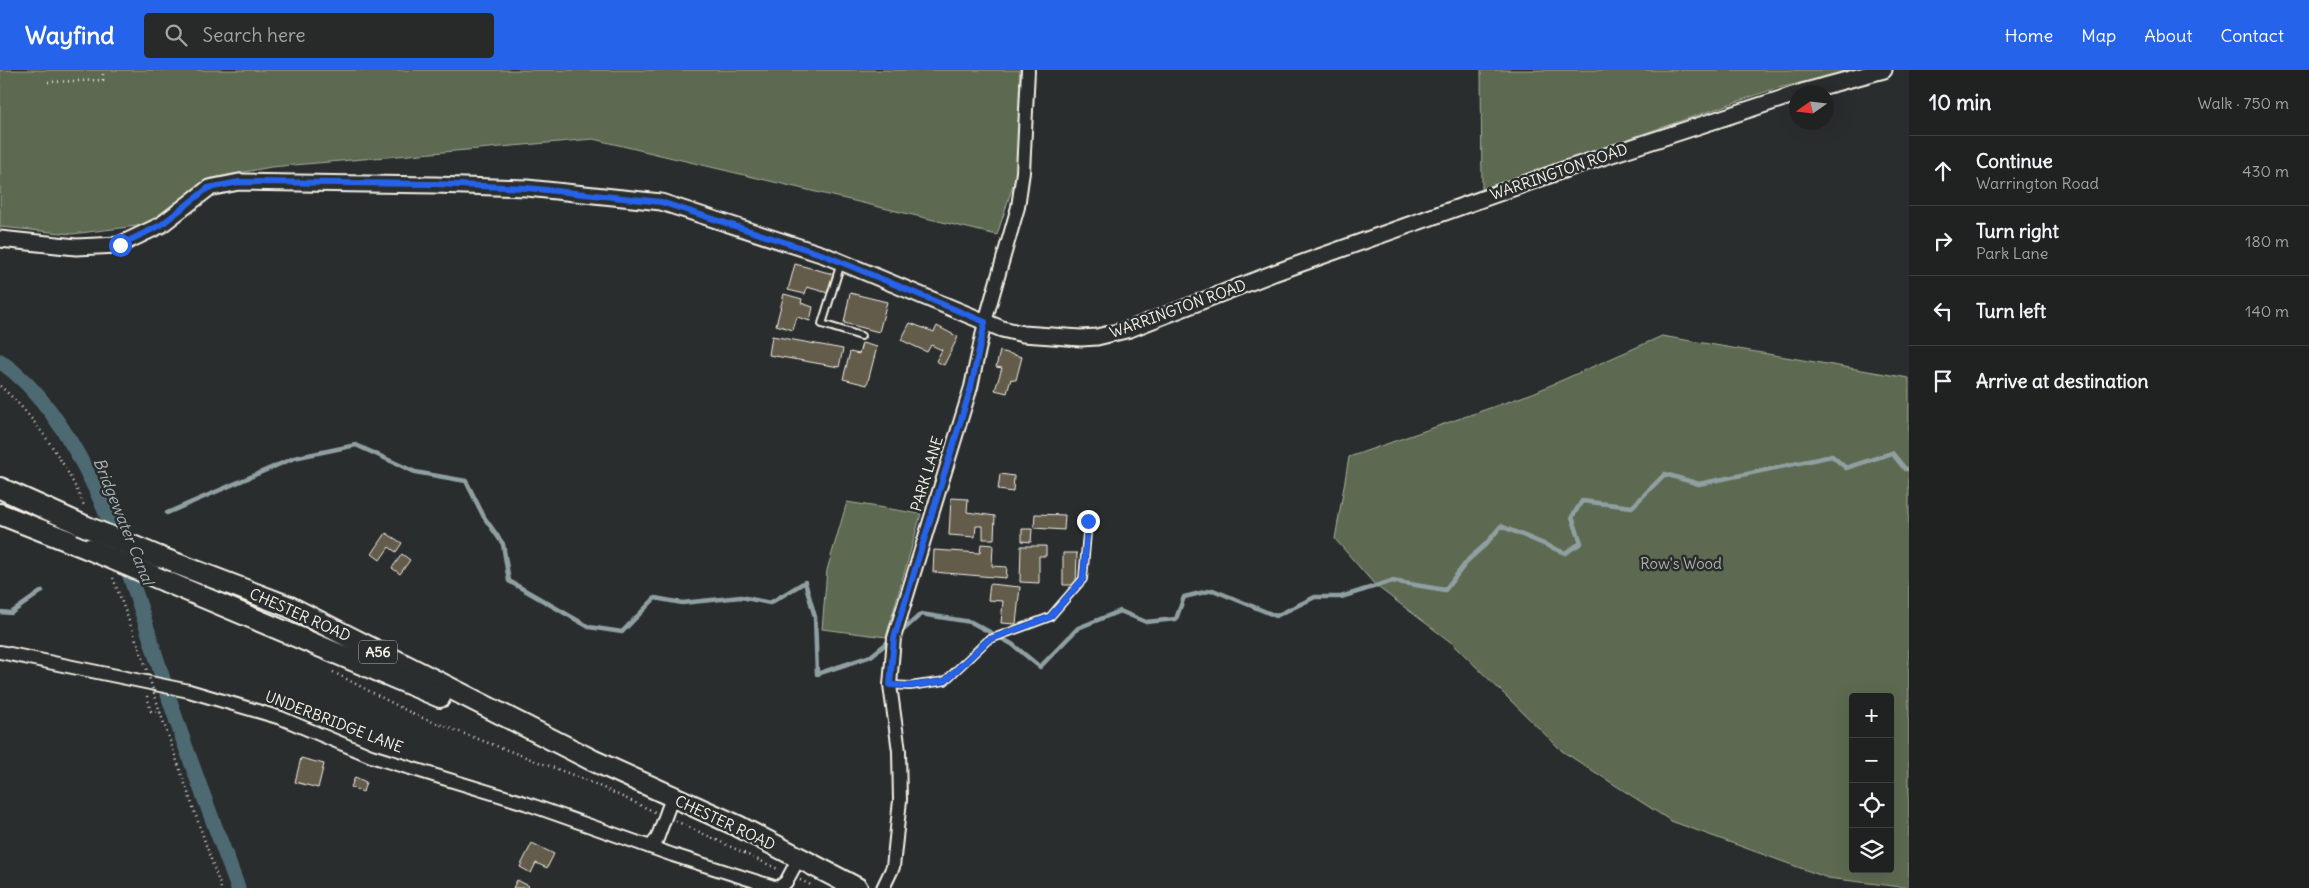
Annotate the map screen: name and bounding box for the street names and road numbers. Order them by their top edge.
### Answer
street label: WARRINGTON ROAD [1488,139,1630,204]
street label: WARRINGTON ROAD [1107,275,1249,342]
street label: PARK LANE [906,434,947,514]
street label: CHESTER ROAD [247,584,354,645]
road number: A56 [359,640,397,664]
street label: UNDERBRIDGE LANE [262,686,406,757]
street label: CHESTER ROAD [672,791,778,854]

